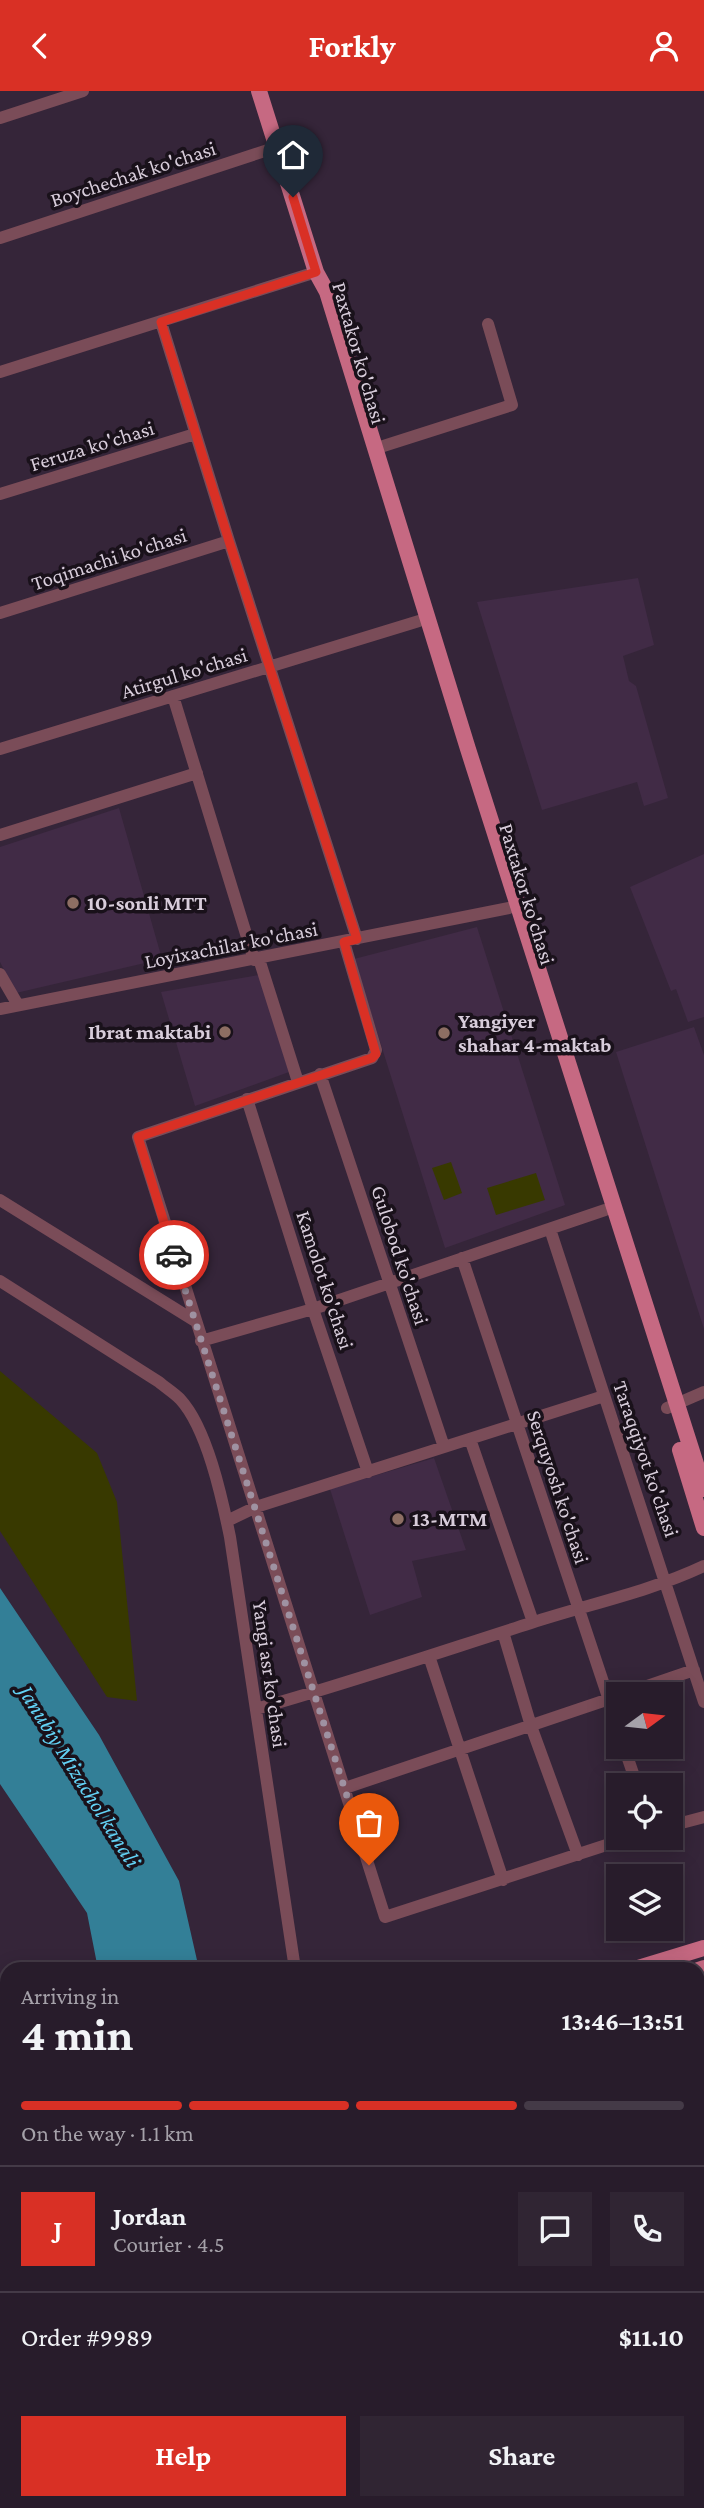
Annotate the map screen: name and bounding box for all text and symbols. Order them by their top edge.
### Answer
icon: back [21,27,59,65]
icon: person [645,27,683,65]
text: Forkly [308,28,396,64]
pin [263,125,323,197]
street label: Boychechak ko'chasi [47,136,219,212]
icon: home [274,136,312,174]
street label: Paxtakor ko'chasi [327,279,391,427]
street label: Feruza ko'chasi [27,416,158,476]
street label: Toqimachi ko'chasi [28,522,190,595]
street label: Atirgul ko'chasi [118,642,250,704]
street label: Paxtakor ko'chasi [494,821,560,968]
place label: 10-sonli MTT [87,891,207,915]
marker: 10-sonli MTT [65,895,81,911]
street label: Loyixachilar ko'chasi [142,916,320,974]
place label: Yangiyer shahar 4-maktab [458,1009,611,1057]
place label: Ibrat maktabi [88,1020,211,1044]
marker: Ibrat maktabi [217,1024,233,1040]
marker: Yangiyer shahar 4-maktab [436,1025,452,1041]
street label: Gulobod ko'chasi [366,1182,434,1328]
street label: Kamolot ko'chasi [291,1208,359,1353]
courier [139,1220,209,1290]
icon: car [155,1236,193,1274]
street label: Taraqqiyot ko'chasi [608,1378,684,1541]
street label: Serquyosh ko'chasi [522,1407,594,1567]
place label: 13-MTM [412,1507,487,1531]
marker: 13-MTM [390,1511,406,1527]
street label: Yangi asr ko'chasi [248,1599,292,1750]
water label: Janubiy Mizachol kanali [11,1677,147,1872]
north arrow [606,1682,682,1759]
map controls [606,1682,683,1941]
button: locate [606,1773,683,1850]
pin [339,1793,399,1865]
icon: bag [350,1804,388,1842]
button: layers [606,1864,683,1941]
text: Arriving in [21,1983,119,2009]
text: 13:46–13:51 [561,2007,684,2036]
text: 4 min [21,2009,133,2060]
text: On the way · 1.1 km [21,2120,194,2146]
button: chat [518,2192,592,2266]
button: phone [610,2192,684,2266]
text: Jordan [113,2202,187,2231]
text: J [54,2215,62,2244]
text: Courier · 4.5 [113,2231,225,2257]
text: Order #9989 [21,2323,153,2352]
text: $11.10 [619,2323,684,2352]
button: Help [21,2416,346,2496]
button: Share [360,2416,684,2496]

